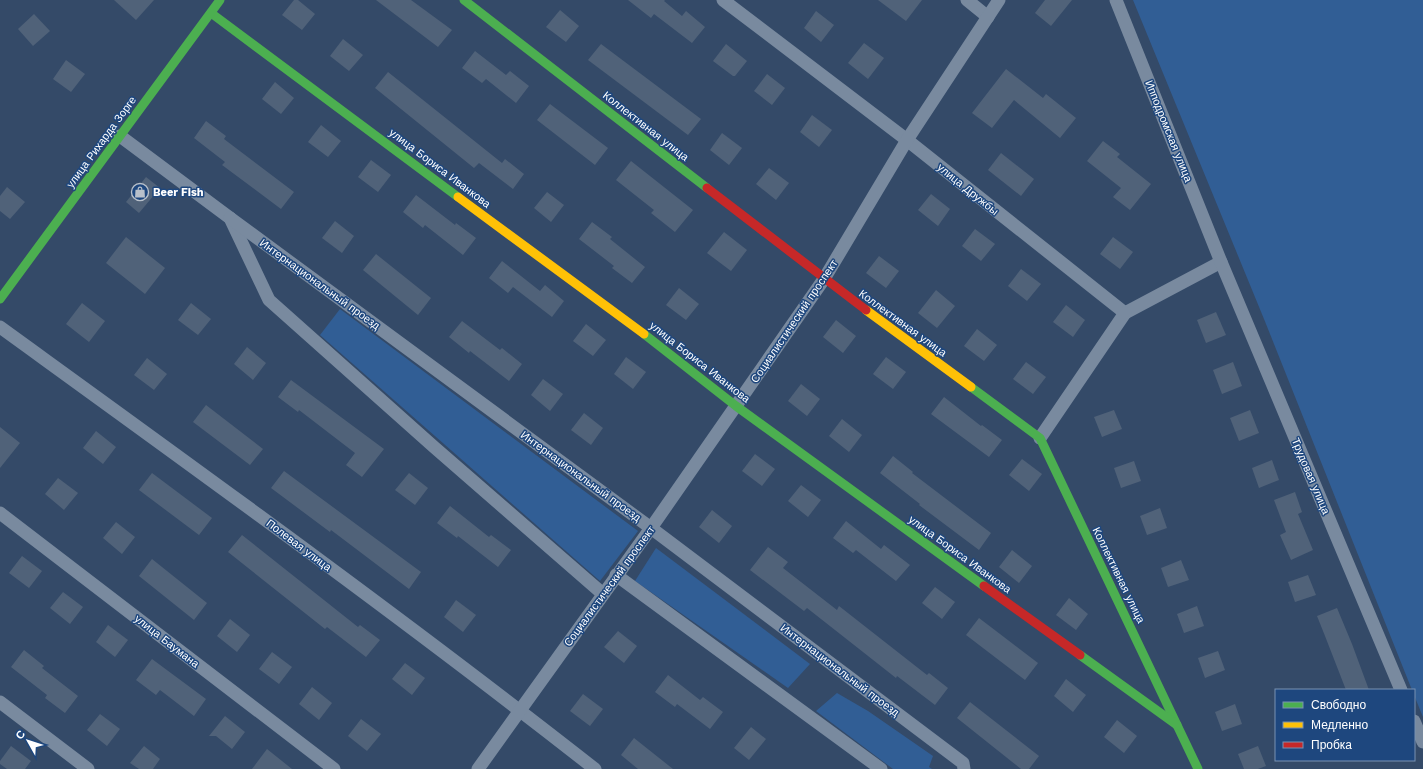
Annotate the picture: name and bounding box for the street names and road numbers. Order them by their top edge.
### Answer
street label: Ипподромская улица [1142,78,1195,185]
street label: Коллективная улица [600,89,692,164]
street label: улица Рихарда Зорге [64,94,139,191]
street label: улица Бориса Иванкова [386,126,494,211]
street label: улица Дружбы [935,161,1001,218]
street label: Интернациональный проезд [257,236,383,333]
street label: Социалистический проспект [748,257,841,385]
street label: Коллективная улица [856,287,950,360]
street label: улица Бориса Иванкова [647,319,753,406]
street label: Интернациональный проезд [518,428,644,525]
street label: Трудовая улица [1289,436,1333,517]
street label: улица Бориса Иванкова [906,513,1014,597]
street label: Полевая улица [264,517,335,575]
street label: Социалистический проспект [561,523,658,649]
street label: Коллективная улица [1090,525,1148,626]
street label: улица Баумана [132,612,202,671]
street label: Интернациональный проезд [778,621,902,720]

